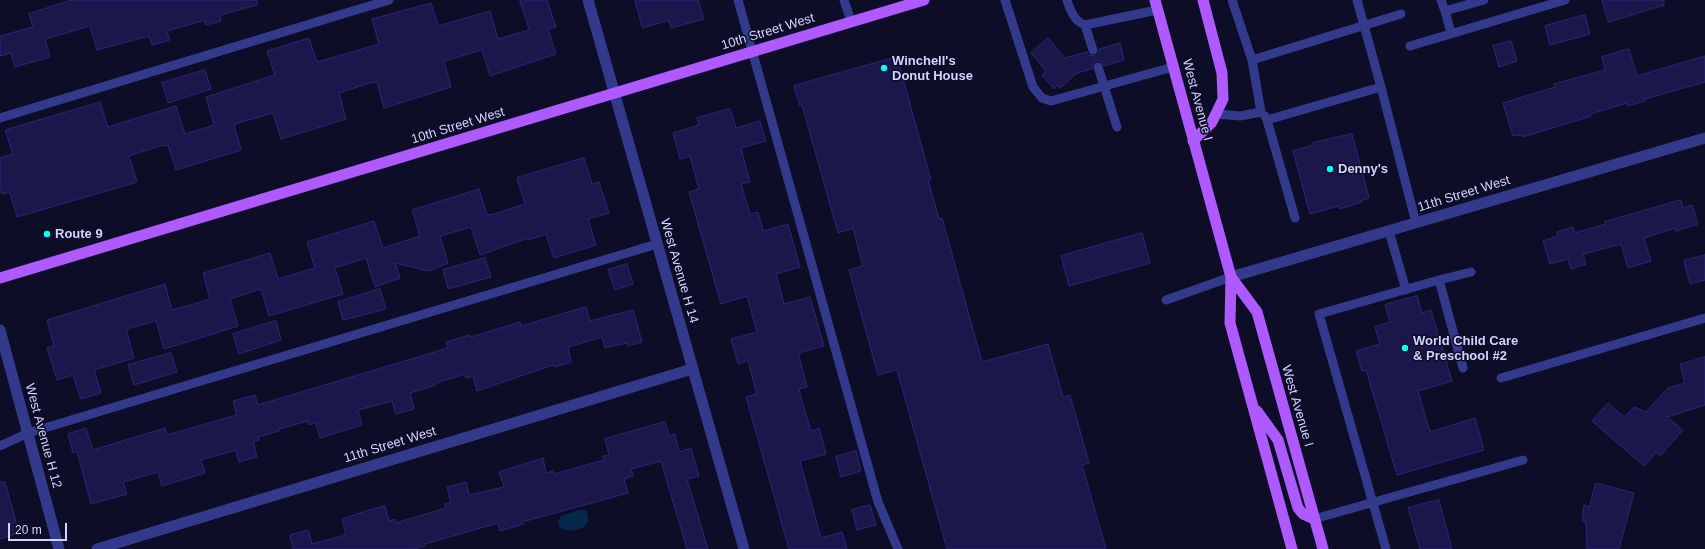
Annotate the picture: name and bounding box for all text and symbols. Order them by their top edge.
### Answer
street label: 10th Street West [720,10,816,54]
place label: Winchell's Donut House [892,53,973,84]
street label: West Avenue I [1179,57,1215,143]
marker: Winchell's Donut House [879,63,889,73]
street label: 10th Street West [410,104,506,148]
place label: Denny's [1338,161,1388,177]
marker: Denny's [1325,164,1335,174]
street label: 11th Street West [1416,173,1512,215]
street label: West Avenue H 14 [657,217,701,325]
place label: Route 9 [55,226,103,242]
marker: Route 9 [42,229,52,239]
place label: World Child Care & Preschool #2 [1413,333,1518,364]
marker: World Child Care & Preschool #2 [1400,343,1410,353]
street label: West Avenue I [1278,363,1316,449]
street label: West Avenue H 12 [22,382,64,490]
street label: 11th Street West [342,424,438,466]
scale bar [10,515,69,541]
text: 20 m [15,523,42,537]

